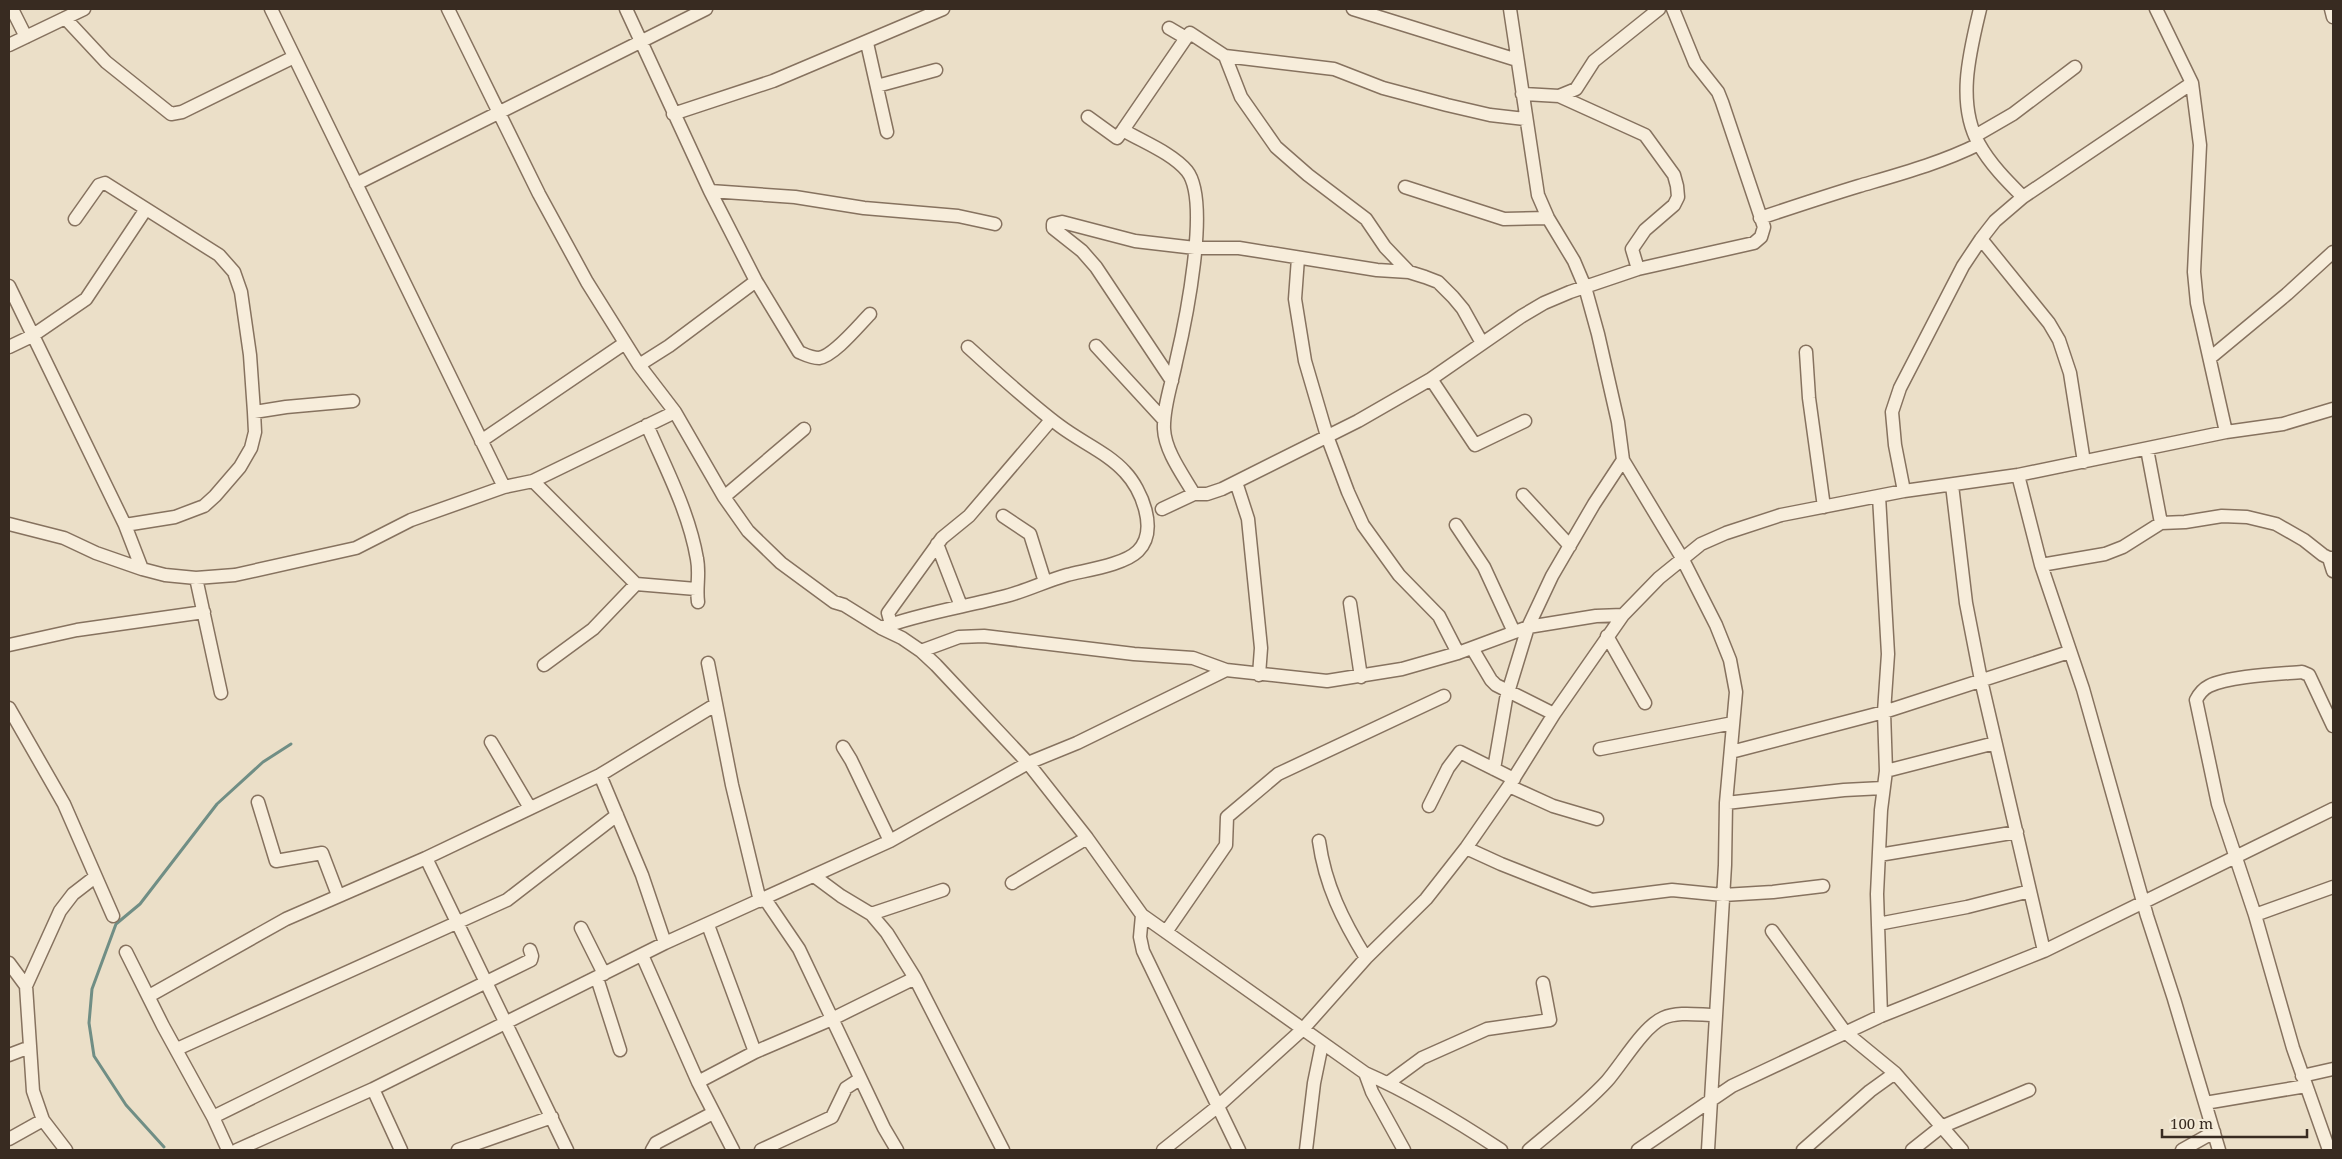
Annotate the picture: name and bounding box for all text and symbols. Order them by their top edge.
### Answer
scale bar [2162,1106,2307,1138]
text: 100 m [2170,1113,2213,1133]

